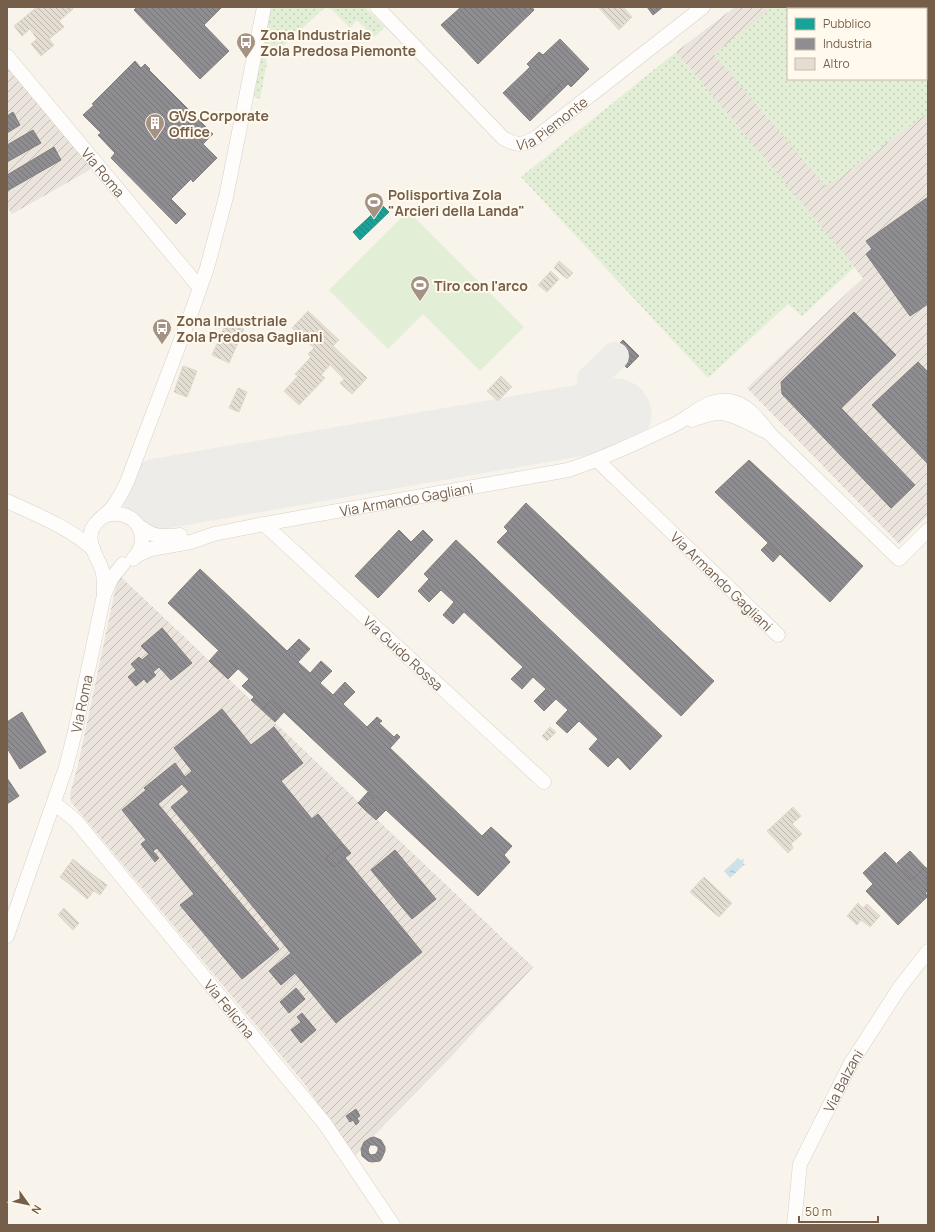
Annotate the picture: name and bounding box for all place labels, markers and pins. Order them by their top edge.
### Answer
place label: Zona Industriale Zola Predosa Piemonte [260,25,416,60]
bus stop icon: Zona Industriale Zola Predosa Piemonte [235,31,257,59]
place label: GVS Corporate Office [169,106,269,141]
building icon: GVS Corporate Office [144,112,166,140]
place label: Polisportiva Zola "Arcieri della Landa" [388,185,525,220]
sports icon: Polisportiva Zola "Arcieri della Landa" [363,191,385,219]
sports icon: Tiro con l'arco [409,274,431,302]
place label: Tiro con l'arco [434,276,528,295]
place label: Zona Industriale Zola Predosa Gagliani [176,311,323,346]
bus stop icon: Zona Industriale Zola Predosa Gagliani [151,317,173,345]

